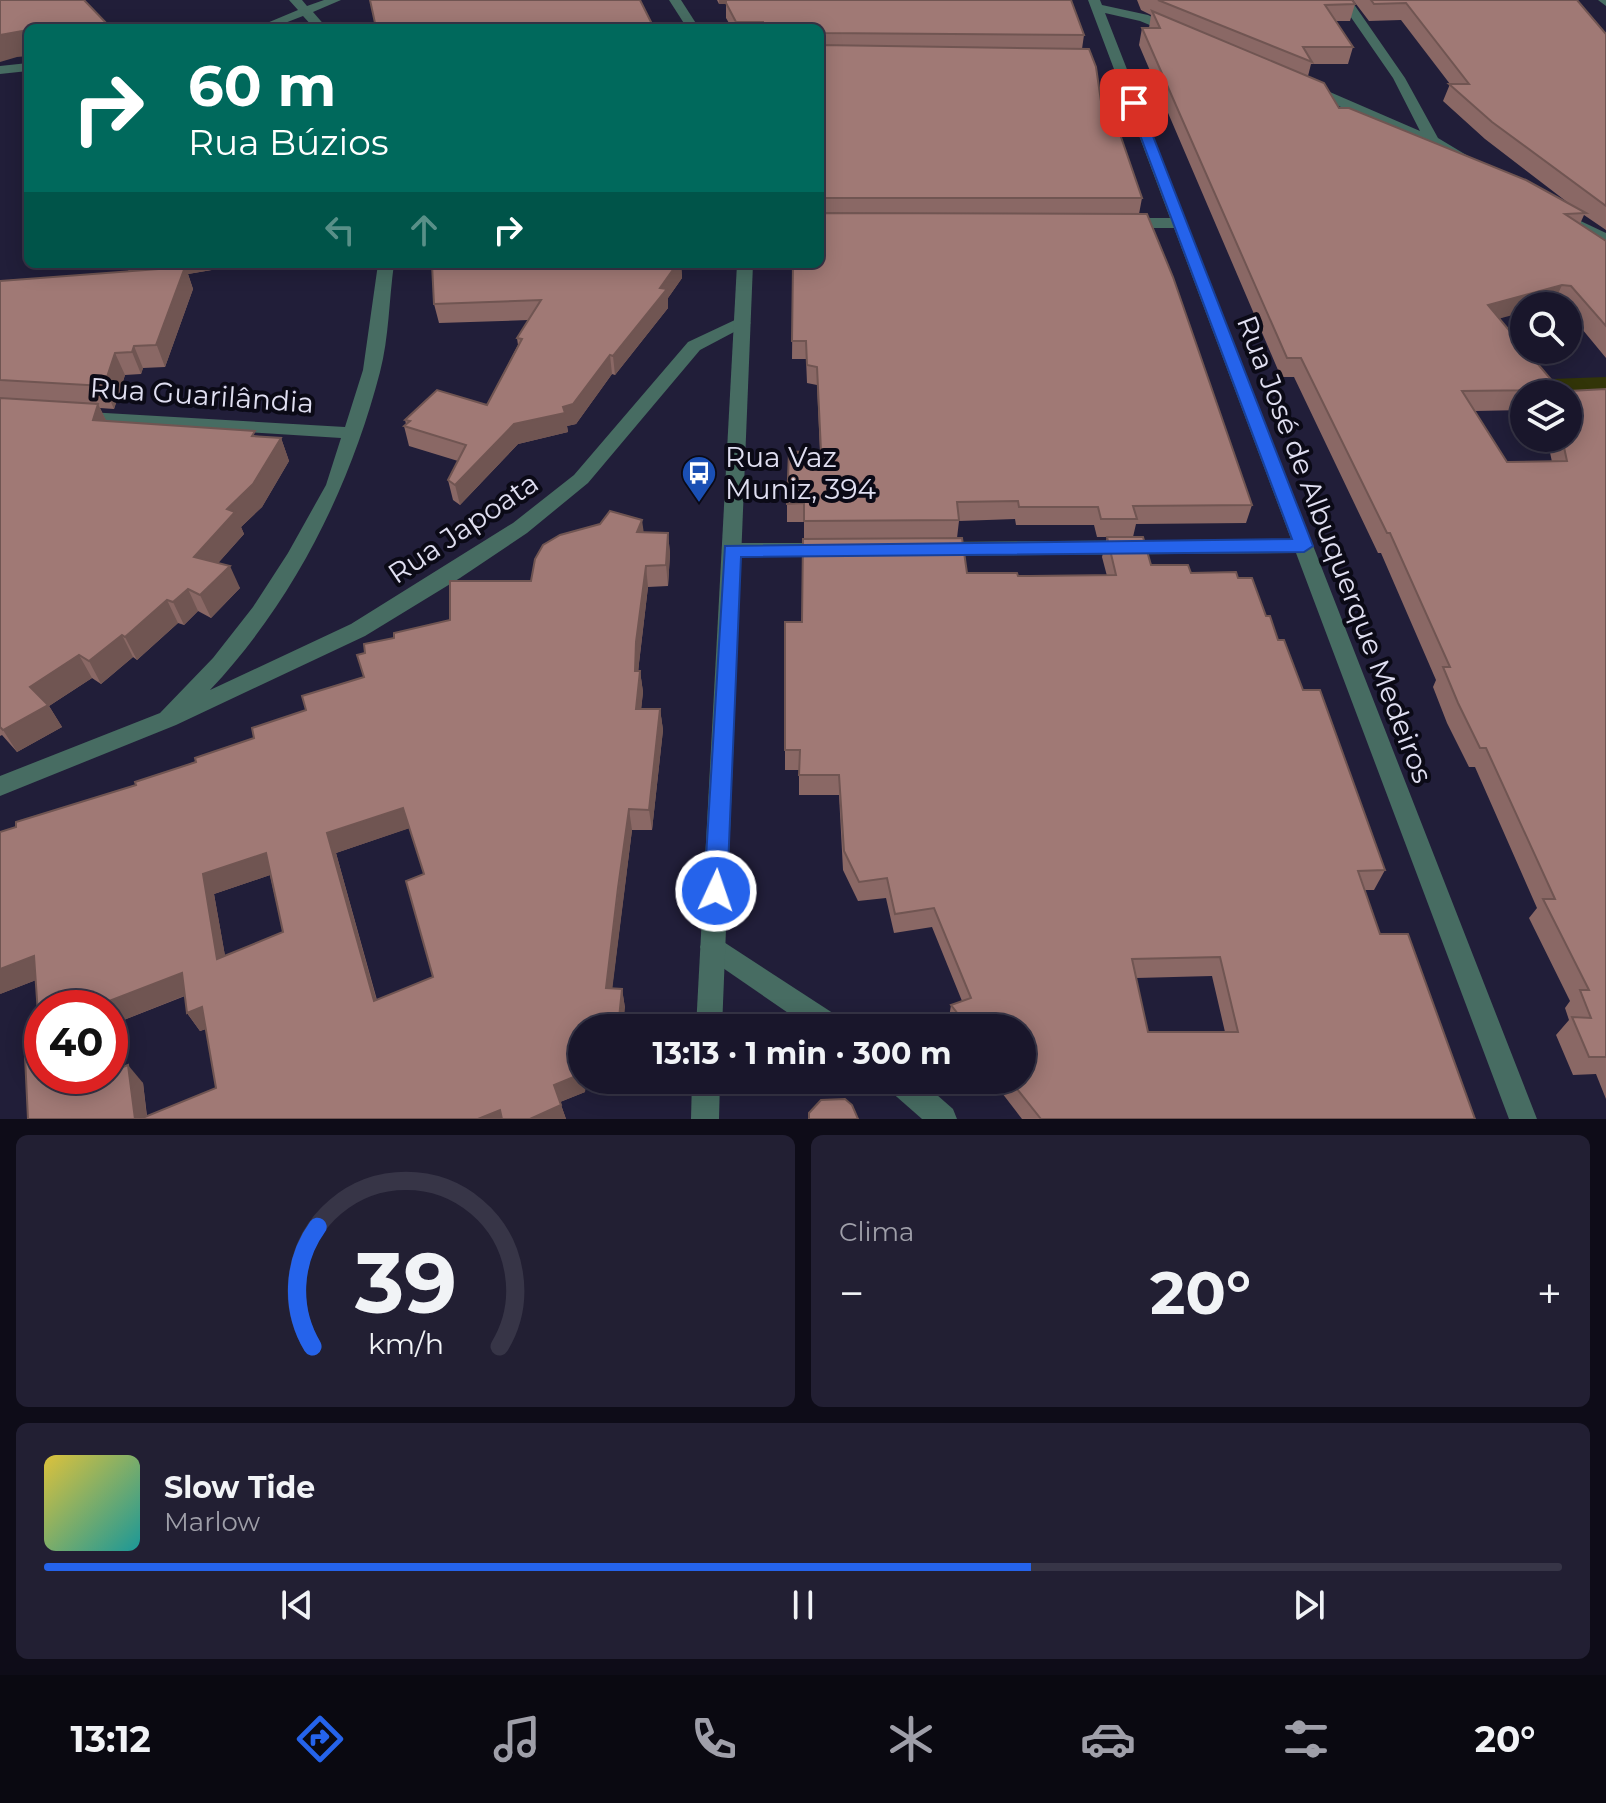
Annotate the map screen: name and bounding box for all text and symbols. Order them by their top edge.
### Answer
text: 60 m [188,52,336,120]
icon: right [56,56,160,160]
pin [1100,69,1168,137]
icon: arrive [1112,81,1156,125]
text: Rua Búzios [188,120,388,164]
icon: left [318,208,362,252]
icon: ahead [402,208,446,252]
icon: right [486,208,530,252]
map controls [1510,292,1582,452]
button: search [1510,292,1582,364]
street label: Rua José de Albuquerque Medeiros [1230,311,1440,787]
street label: Rua Guarilândia [89,370,315,420]
button: layers [1510,380,1582,452]
place label: Rua Vaz Muniz, 394 [725,440,876,506]
bus stop icon: Rua Vaz Muniz, 394 [680,454,718,504]
street label: Rua Japoata [381,465,545,591]
position arrow [674,849,758,933]
speed limit sign: 40 [24,990,128,1094]
text: 13:13 · 1 min · 300 m [653,1035,951,1072]
text: Clima [839,1216,914,1248]
text: 39 [353,1232,457,1334]
text: 20° [1150,1256,1251,1329]
text: − [839,1266,864,1320]
text: + [1537,1266,1562,1320]
text: km/h [367,1326,444,1361]
text: Slow Tide [164,1469,315,1506]
text: Marlow [164,1506,260,1538]
icon: previous [275,1583,319,1627]
icon: pause [781,1583,825,1627]
icon: next [1287,1583,1331,1627]
icon: directions [292,1711,348,1767]
icon: music [489,1711,545,1767]
icon: phone [686,1711,742,1767]
icon: climate [883,1711,939,1767]
icon: car [1080,1711,1136,1767]
icon: filters [1278,1711,1334,1767]
text: 13:12 [71,1717,151,1761]
text: 20° [1475,1717,1535,1761]

